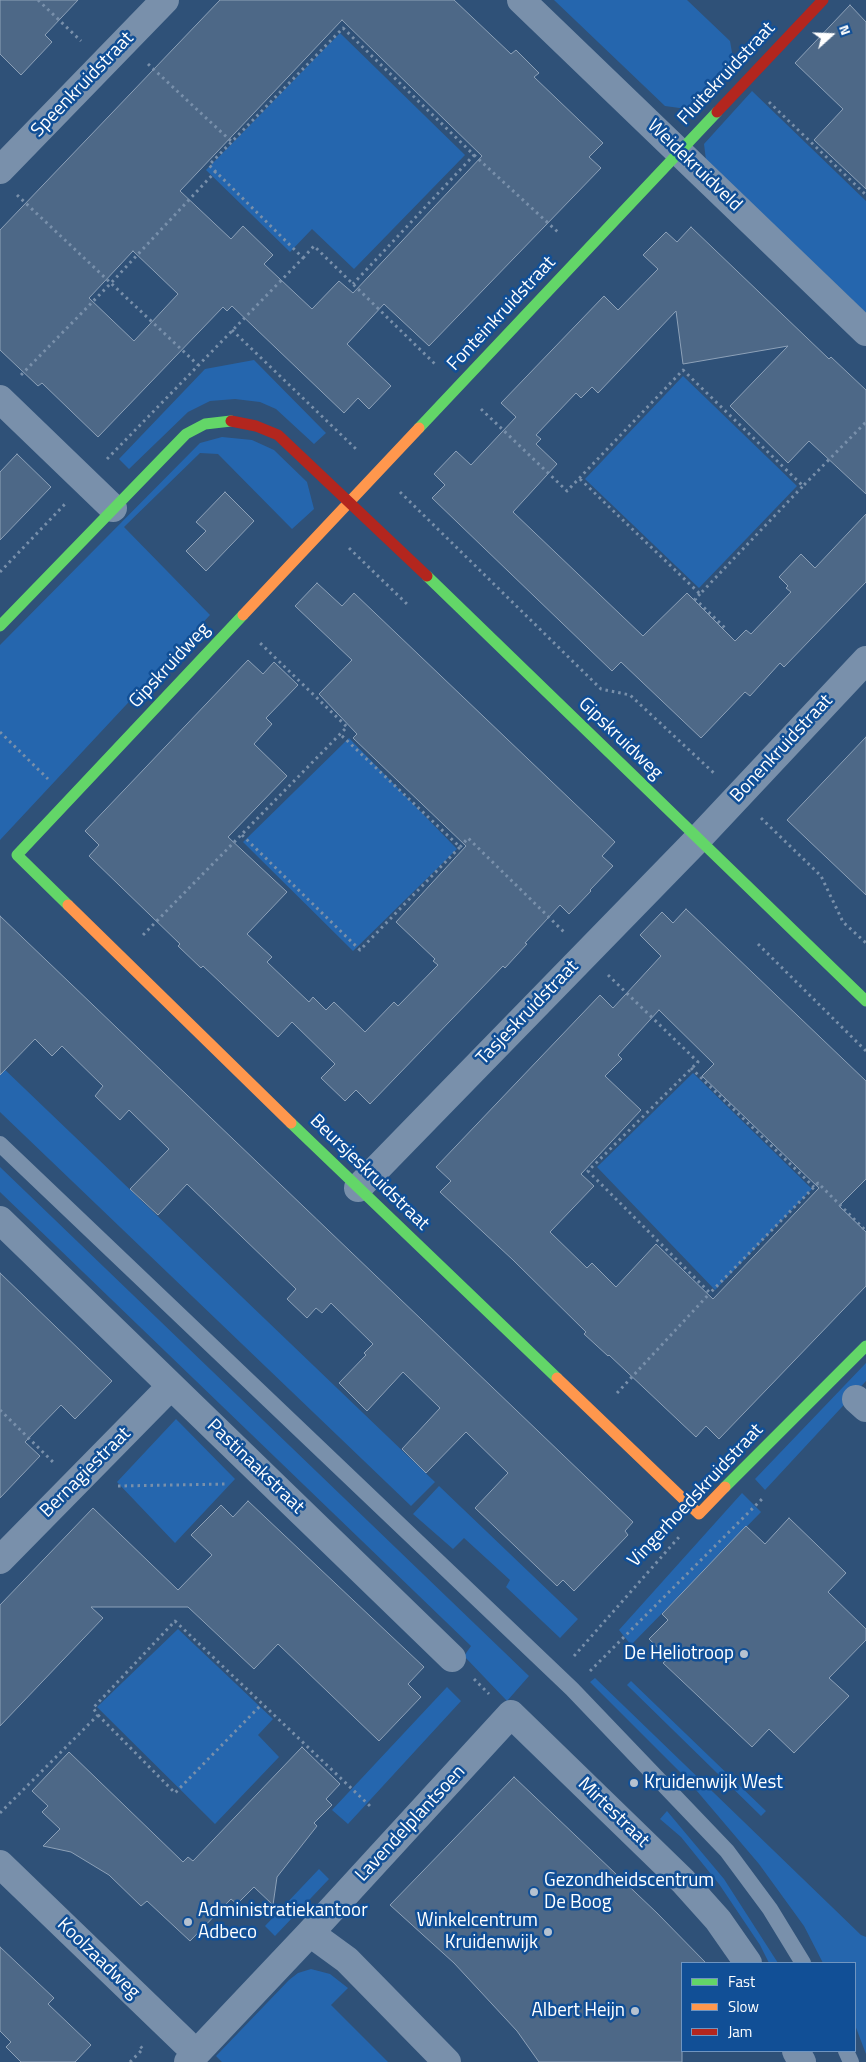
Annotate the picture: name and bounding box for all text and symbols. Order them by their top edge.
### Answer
north arrow [806,10,856,60]
street label: Fluitekruidstraat [673,18,781,130]
text: N [834,22,857,38]
street label: Speenkruidstraat [27,28,139,142]
street label: Weidekruidveld [642,115,746,217]
street label: Fonteinkruidstraat [443,252,561,376]
street label: Gipskruidweg [125,619,215,713]
street label: Bonenkruidstraat [726,690,838,808]
street label: Gipskruidweg [573,693,667,785]
street label: Tasjeskruidstraat [472,956,584,1070]
street label: Beursjeskruidstraat [305,1110,433,1236]
street label: Pastinaakstraat [202,1415,308,1519]
street label: Vingerhoedskruidstraat [624,1420,768,1572]
street label: Bernagiestraat [36,1423,136,1523]
place label: De Heliotroop [624,1643,734,1665]
marker: De Heliotroop [738,1648,750,1660]
street label: Lavendelplantsoen [351,1761,471,1887]
place label: Kruidenwijk West [644,1772,783,1794]
street label: Mirtestraat [572,1773,654,1853]
marker: Kruidenwijk West [628,1777,640,1789]
place label: Gezondheidscentrum De Boog [544,1870,714,1914]
marker: Gezondheidscentrum De Boog [528,1886,540,1898]
place label: Administratiekantoor Adbeco [198,1900,368,1944]
place label: Winkelcentrum Kruidenwijk [417,1910,538,1954]
street label: Koolzaadweg [52,1914,144,2004]
marker: Administratiekantoor Adbeco [182,1916,194,1928]
marker: Winkelcentrum Kruidenwijk [542,1926,554,1938]
legend [681,1962,856,2052]
text: Fast [728,1970,755,1993]
text: Slow [728,1995,759,2018]
place label: Albert Heijn [531,2000,625,2022]
marker: Albert Heijn [629,2005,641,2017]
text: Jam [728,2020,752,2043]

